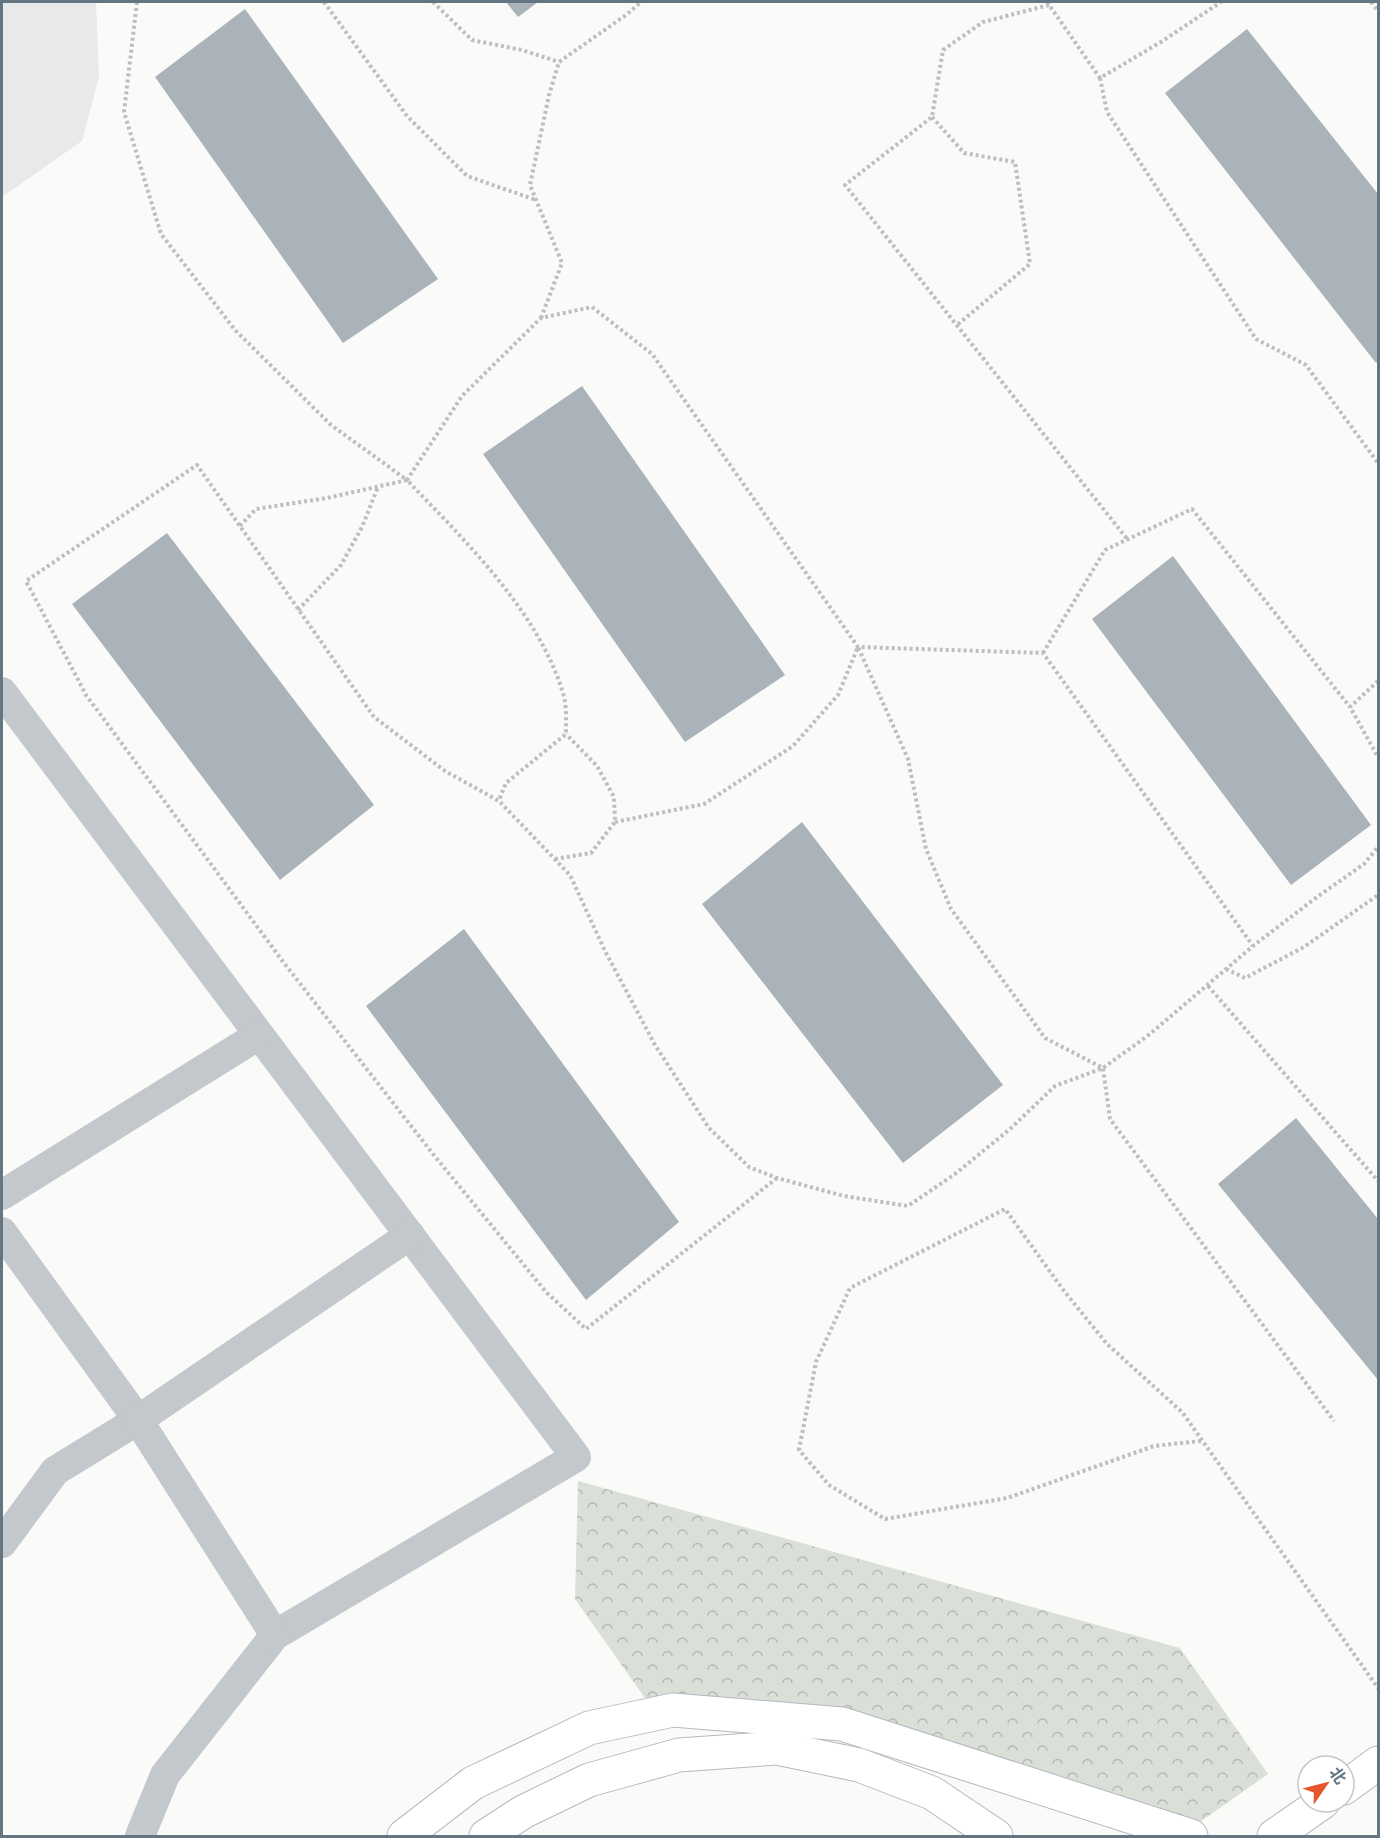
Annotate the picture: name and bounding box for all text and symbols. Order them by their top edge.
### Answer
north arrow [1296,1754,1356,1814]
text: 北 [1326,1763,1351,1788]

